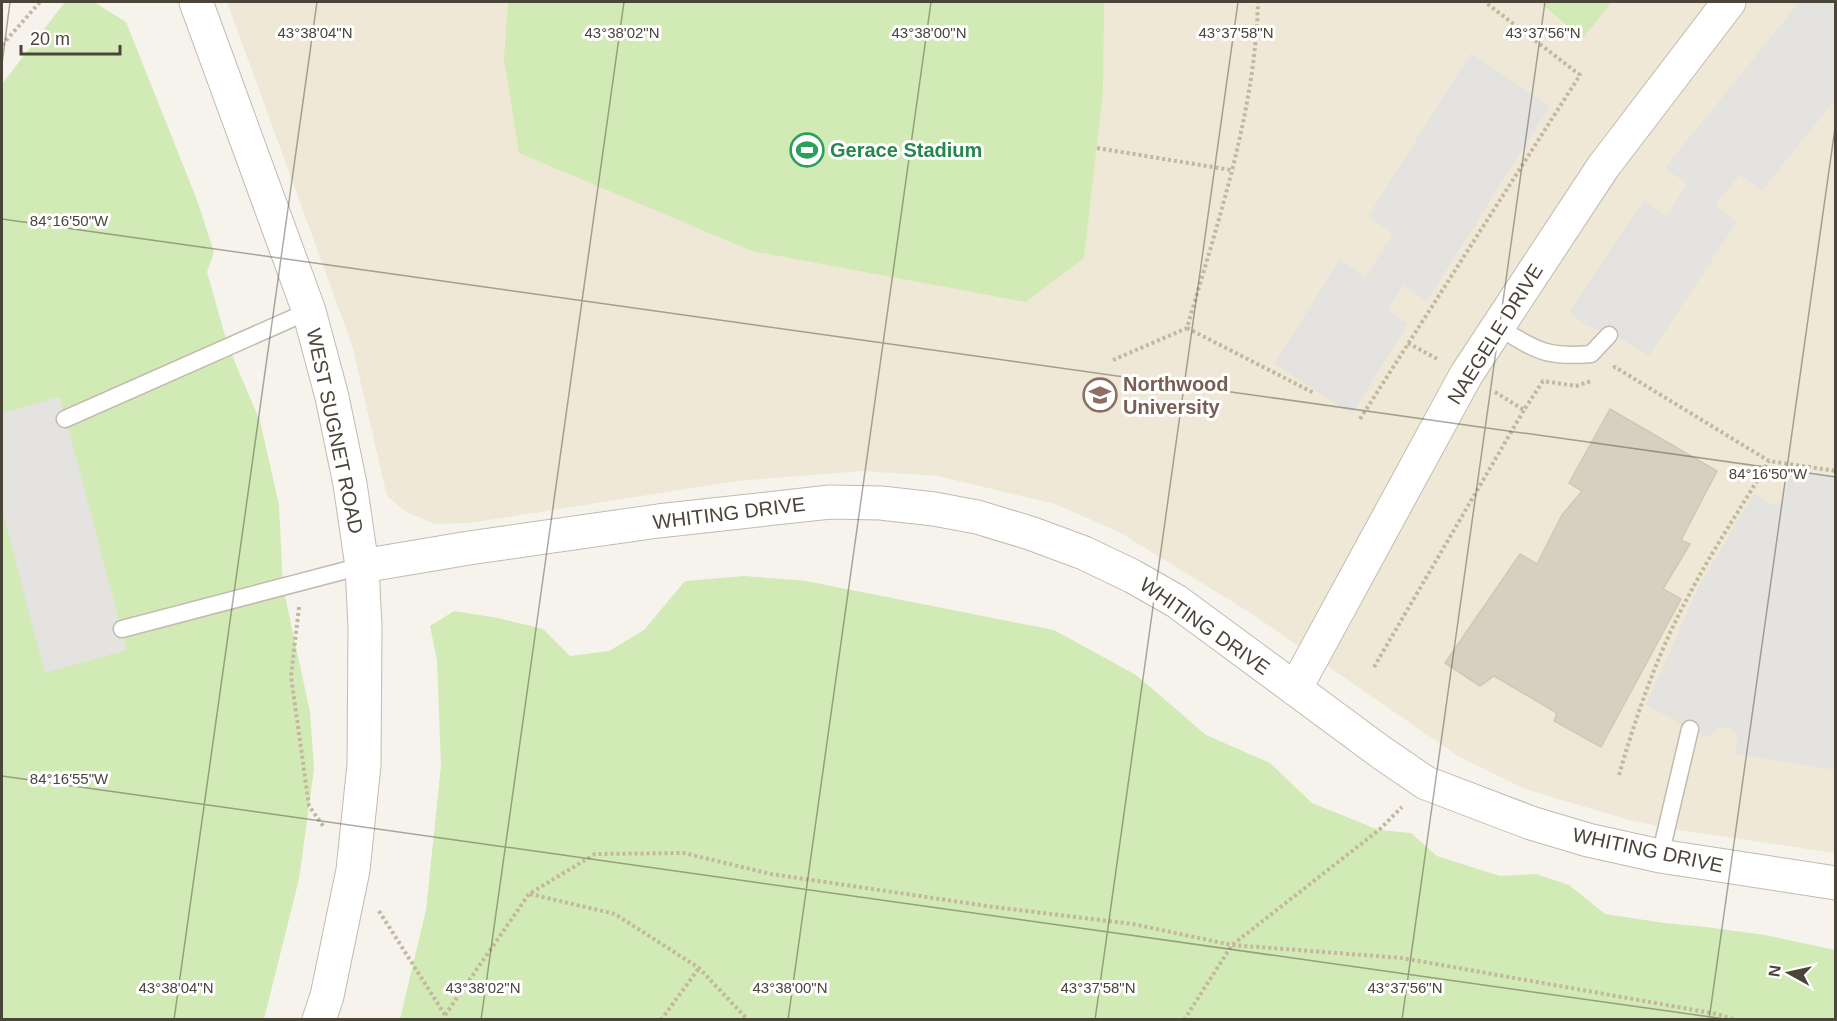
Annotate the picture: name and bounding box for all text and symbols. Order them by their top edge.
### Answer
scale bar [21,18,120,56]
text: 43°38'04"N [277,24,353,41]
text: 43°38'02"N [584,24,660,41]
text: 43°38'00"N [891,24,967,41]
text: 43°37'58"N [1198,24,1274,41]
text: 43°37'56"N [1505,24,1581,41]
text: 20 m [30,29,70,49]
sports icon: Gerace Stadium [789,132,825,168]
place label: Gerace Stadium [830,139,982,161]
text: 84°16'50"W [30,212,109,229]
street label: NAEGELE DRIVE [1443,260,1547,408]
street label: WEST SUGNET ROAD [302,326,368,536]
place label: Northwood University [1123,373,1229,418]
school or university icon: Northwood University [1082,377,1118,413]
text: 84°16'50"W [1729,465,1808,482]
street label: WHITING DRIVE [652,493,806,533]
street label: WHITING DRIVE [1136,573,1274,679]
text: 84°16'55"W [30,770,109,787]
street label: WHITING DRIVE [1571,823,1725,877]
north arrow [1759,943,1819,1003]
text: N [1765,964,1784,978]
text: 43°38'04"N [138,979,214,996]
text: 43°38'02"N [445,979,521,996]
text: 43°38'00"N [752,979,828,996]
text: 43°37'58"N [1060,979,1136,996]
text: 43°37'56"N [1367,979,1443,996]

